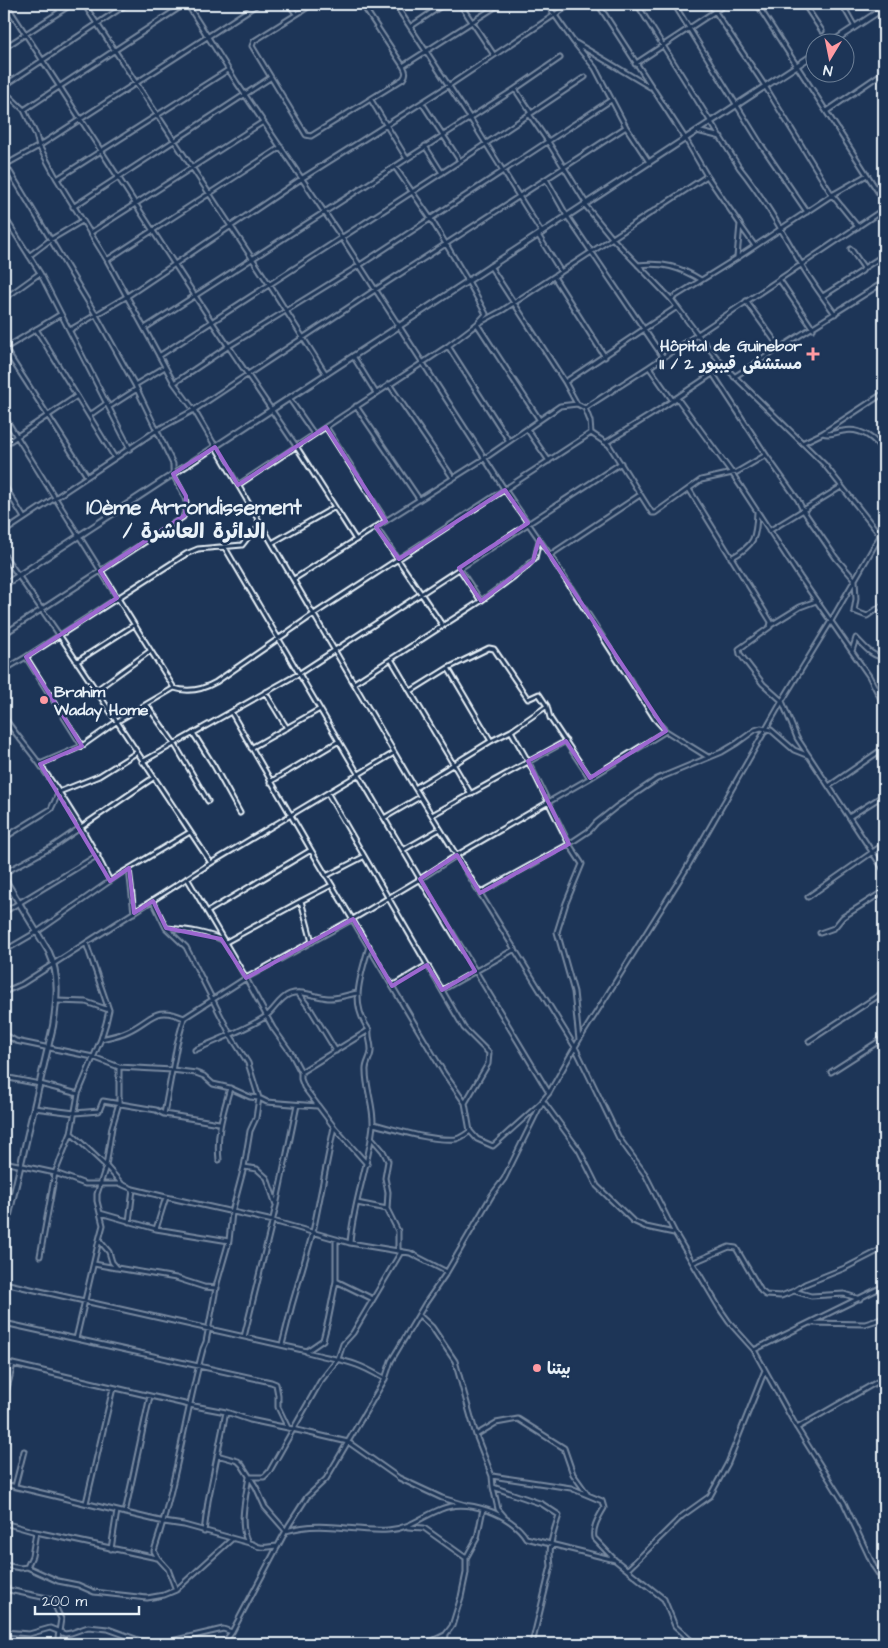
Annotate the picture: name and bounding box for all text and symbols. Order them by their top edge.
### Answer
north arrow [806,32,856,82]
text: N [822,59,834,80]
place label: Hôpital de Guinebor II / مستشفى قيببور 2 [660,335,802,375]
marker: Hôpital de Guinebor II / مستشفى قيببور 2 [806,347,820,361]
district label: 10ème Arrondissement / الدائرة العاشرة [86,493,302,546]
place label: Brahim Waday Home [53,681,149,722]
marker: Brahim Waday Home [38,694,50,706]
place label: بيتنا [547,1358,571,1380]
marker: بيتنا [531,1362,543,1374]
scale bar [35,1583,139,1615]
text: 200 m [42,1591,88,1612]

